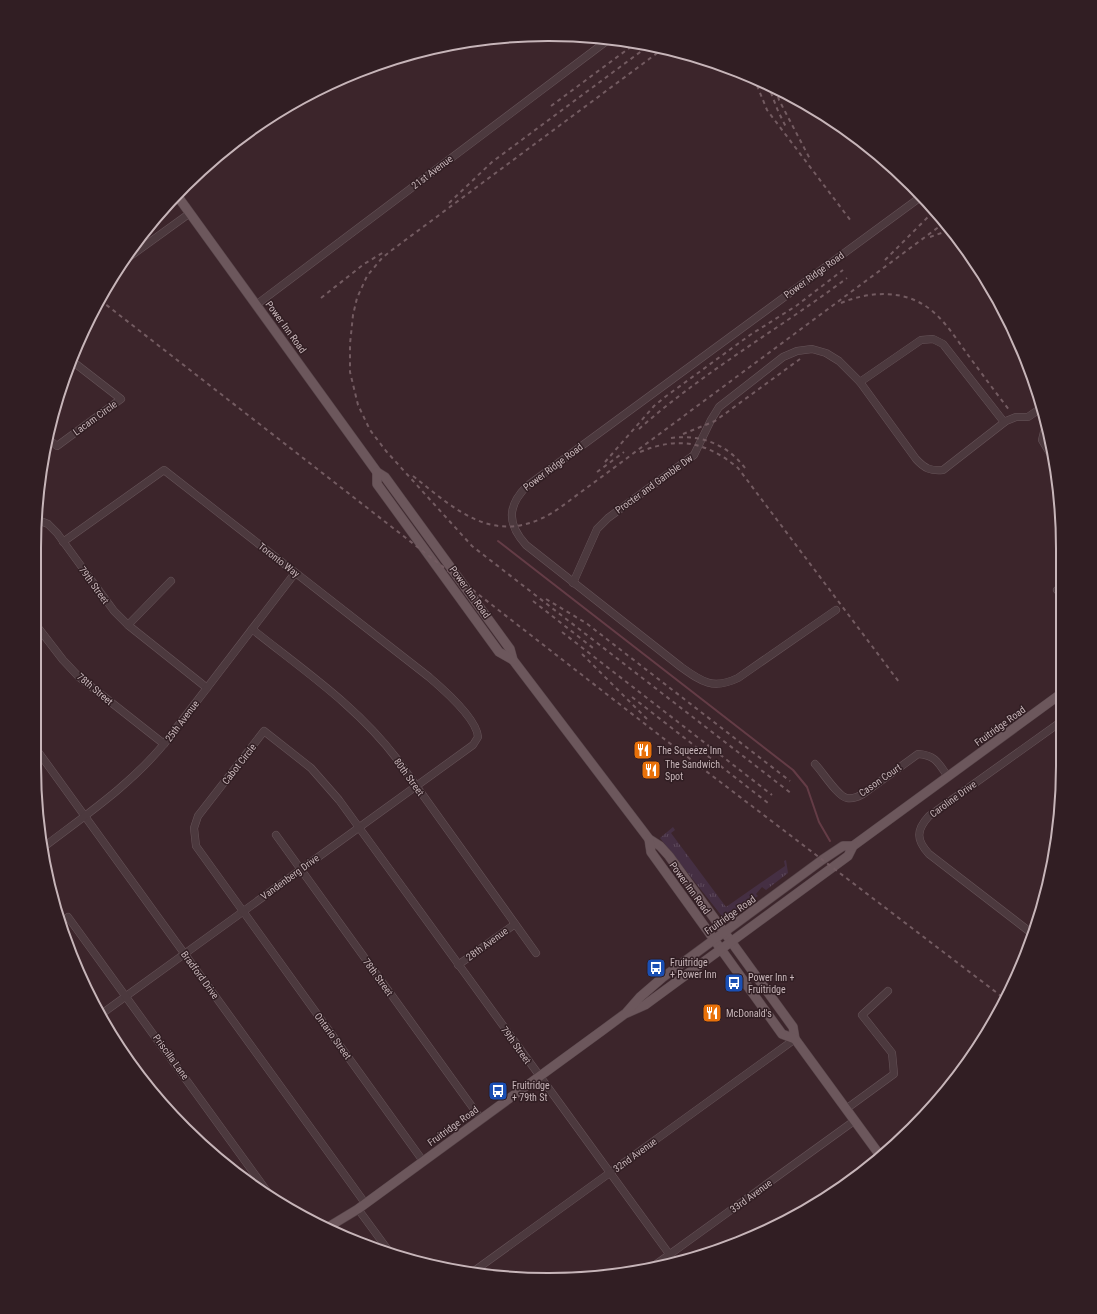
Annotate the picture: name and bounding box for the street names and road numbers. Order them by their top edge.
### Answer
street label: 21st Avenue [409,153,455,191]
street label: Power Ridge Road [782,249,846,300]
street label: Power Inn Road [263,299,309,355]
street label: Lacam Circle [71,398,119,438]
street label: Power Ridge Road [521,441,585,493]
street label: Procter and Gamble Dw [613,452,695,516]
street label: Toronto Way [256,541,302,579]
street label: 79th Street [77,564,111,606]
street label: Power Inn Road [447,564,493,620]
street label: 78th Street [75,671,115,707]
street label: 25th Avenue [163,698,201,744]
street label: Fruitridge Road [972,704,1028,748]
street label: Cabot Circle [220,741,258,786]
street label: 80th Street [392,756,426,798]
street label: Cason Court [857,761,903,799]
street label: Caroline Drive [928,778,979,820]
street label: Vandenberg Drive [259,852,321,902]
street label: Power Inn Road [667,860,713,916]
street label: Fruitridge Road [702,893,758,937]
street label: 28th Avenue [464,925,510,963]
street label: Bradford Drive [179,949,221,1001]
street label: 78th Street [361,956,395,998]
street label: Ontario Street [312,1011,354,1061]
street label: 79th Street [499,1024,533,1066]
street label: Priscilla Lane [151,1032,191,1082]
street label: Fruitridge Road [425,1104,481,1148]
street label: 32nd Avenue [611,1135,659,1174]
street label: 33rd Avenue [728,1177,774,1215]

